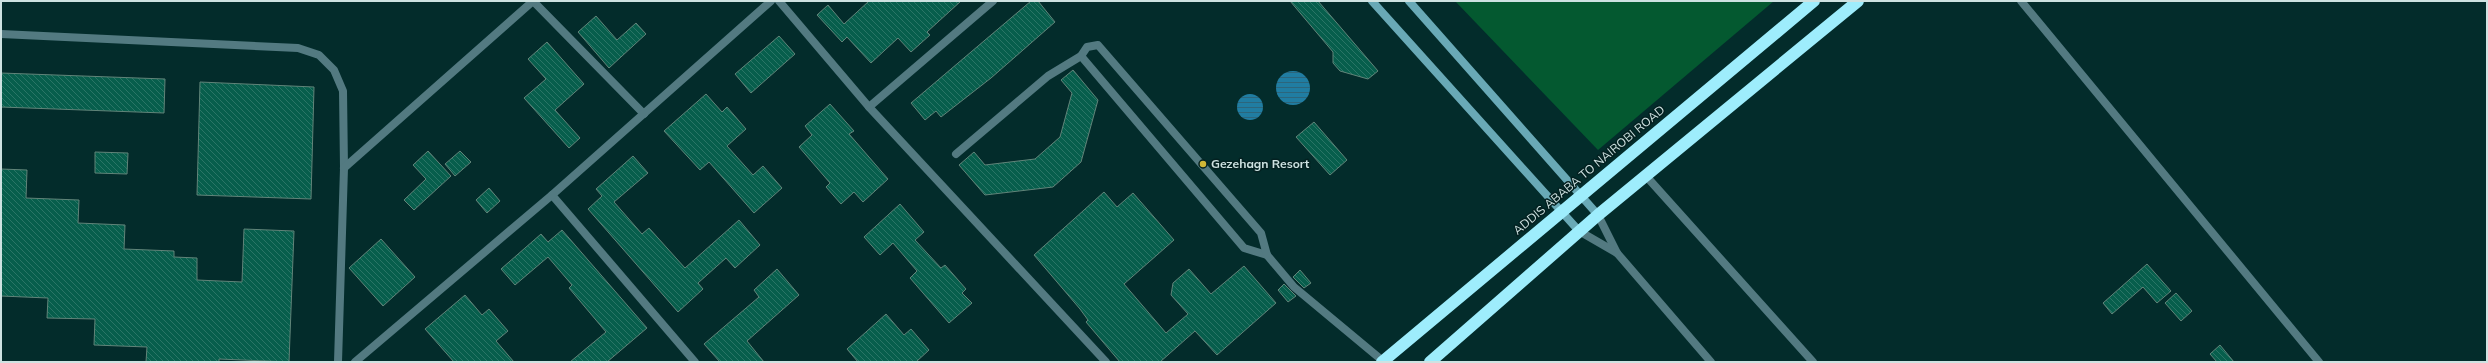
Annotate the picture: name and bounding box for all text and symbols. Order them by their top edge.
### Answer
street label: ADDIS ABABA TO NAIROBI ROAD [1510,102,1668,237]
place label: Gezehagn Resort [1211,156,1310,171]
marker: Gezehagn Resort [1198,159,1208,169]

